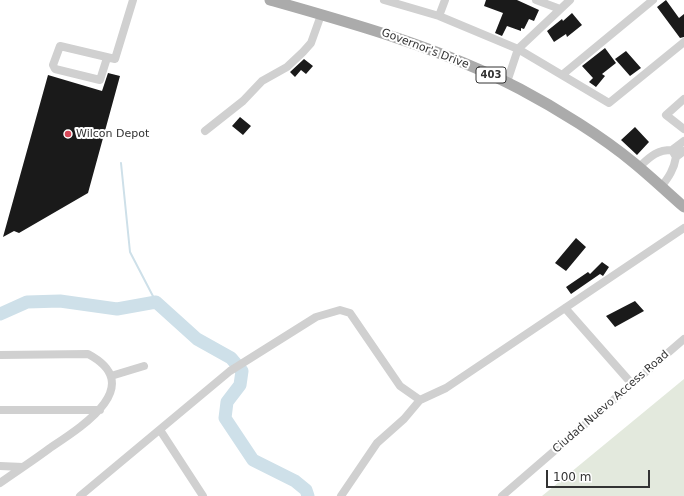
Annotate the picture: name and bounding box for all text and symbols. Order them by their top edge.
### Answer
street label: Governor's Drive [379,26,471,72]
road number: 403 [476,67,506,83]
place label: Wilcon Depot [76,127,149,141]
marker: Wilcon Depot [63,129,73,139]
street label: Ciudad Nuevo Access Road [550,348,672,456]
scale bar [548,462,652,488]
text: 100 m [553,470,591,484]

